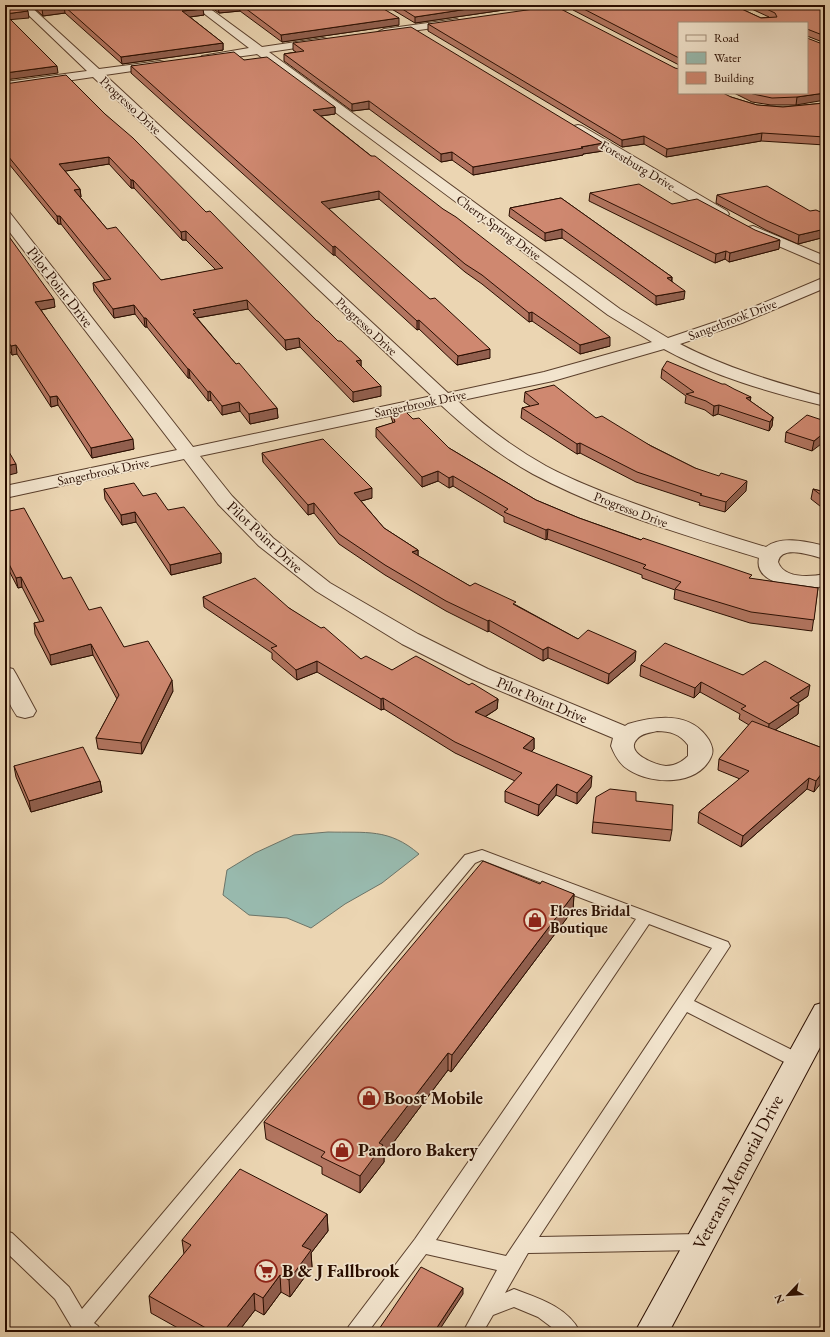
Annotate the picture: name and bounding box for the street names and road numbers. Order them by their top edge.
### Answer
street label: Progresso Drive [96,72,165,138]
street label: Forestburg Drive [597,136,678,194]
street label: Cherry Spring Drive [453,191,545,264]
street label: Pilot Point Drive [23,243,98,331]
street label: Progresso Drive [332,293,401,359]
street label: Sangerbrook Drive [686,295,779,344]
street label: Sangerbrook Drive [373,385,468,422]
street label: Sangerbrook Drive [56,453,151,490]
street label: Progresso Drive [591,488,670,531]
street label: Pilot Point Drive [223,497,307,577]
street label: Pilot Point Drive [494,672,591,727]
street label: Veterans Memorial Drive [687,1090,788,1253]

